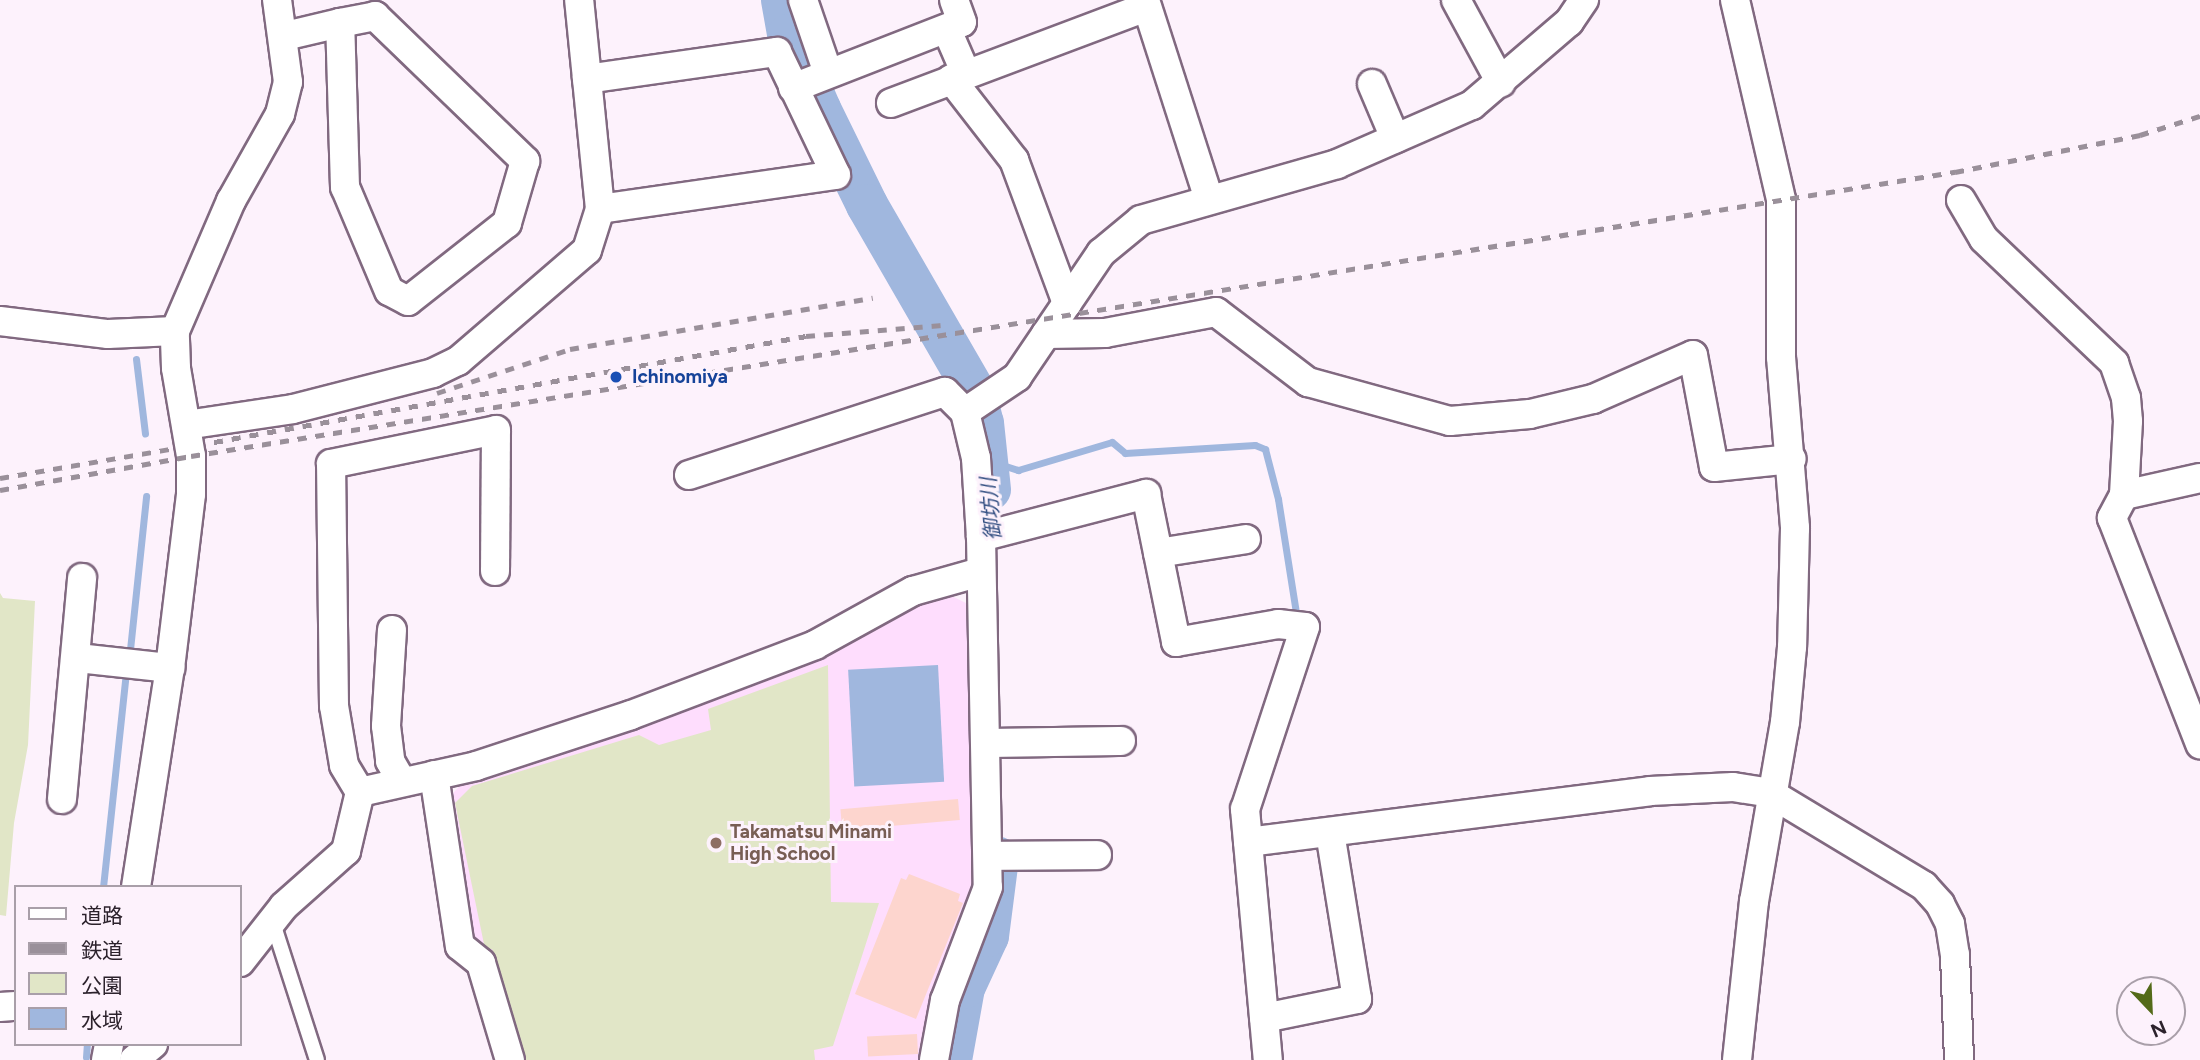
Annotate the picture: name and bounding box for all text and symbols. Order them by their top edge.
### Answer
place label: Ichinomiya [632,366,728,388]
marker: Ichinomiya [606,367,626,387]
water label: 御坊川 [976,477,1006,541]
place label: Takamatsu Minami High School [730,821,892,865]
marker: Takamatsu Minami High School [708,835,724,851]
legend [14,885,242,1046]
text: 道路 [81,903,123,928]
text: 鉄道 [81,938,123,963]
text: 公園 [81,973,123,998]
north arrow [2116,976,2186,1046]
text: 水域 [81,1008,123,1033]
text: N [2147,1015,2170,1042]

